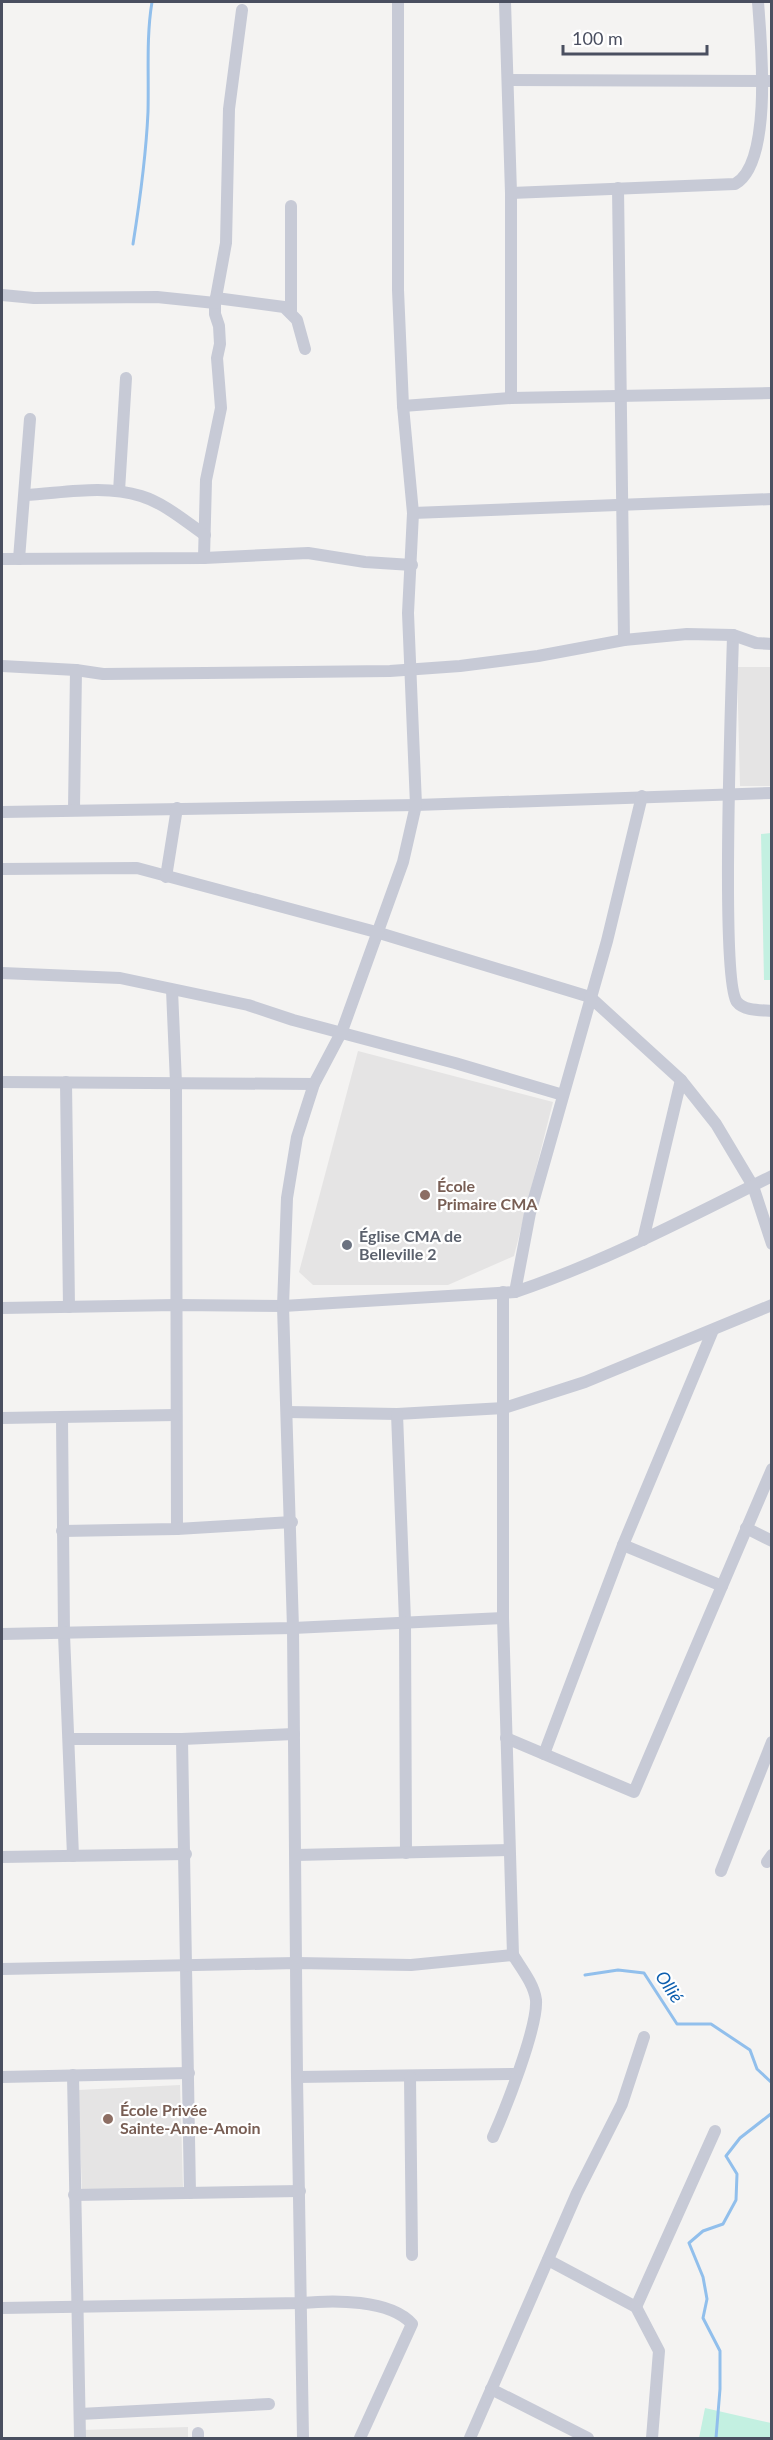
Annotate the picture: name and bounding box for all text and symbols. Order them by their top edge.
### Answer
scale bar [563,18,707,56]
text: 100 m [572,27,623,49]
place label: École Primaire CMA [437,1176,538,1213]
marker: École Primaire CMA [418,1188,432,1202]
place label: Église CMA de Belleville 2 [359,1226,462,1263]
marker: Église CMA de Belleville 2 [340,1238,354,1252]
water label: Ollié [651,1966,689,2007]
place label: École Privée Sainte-Anne-Amoin [120,2100,261,2137]
marker: École Privée Sainte-Anne-Amoin [101,2112,115,2126]

